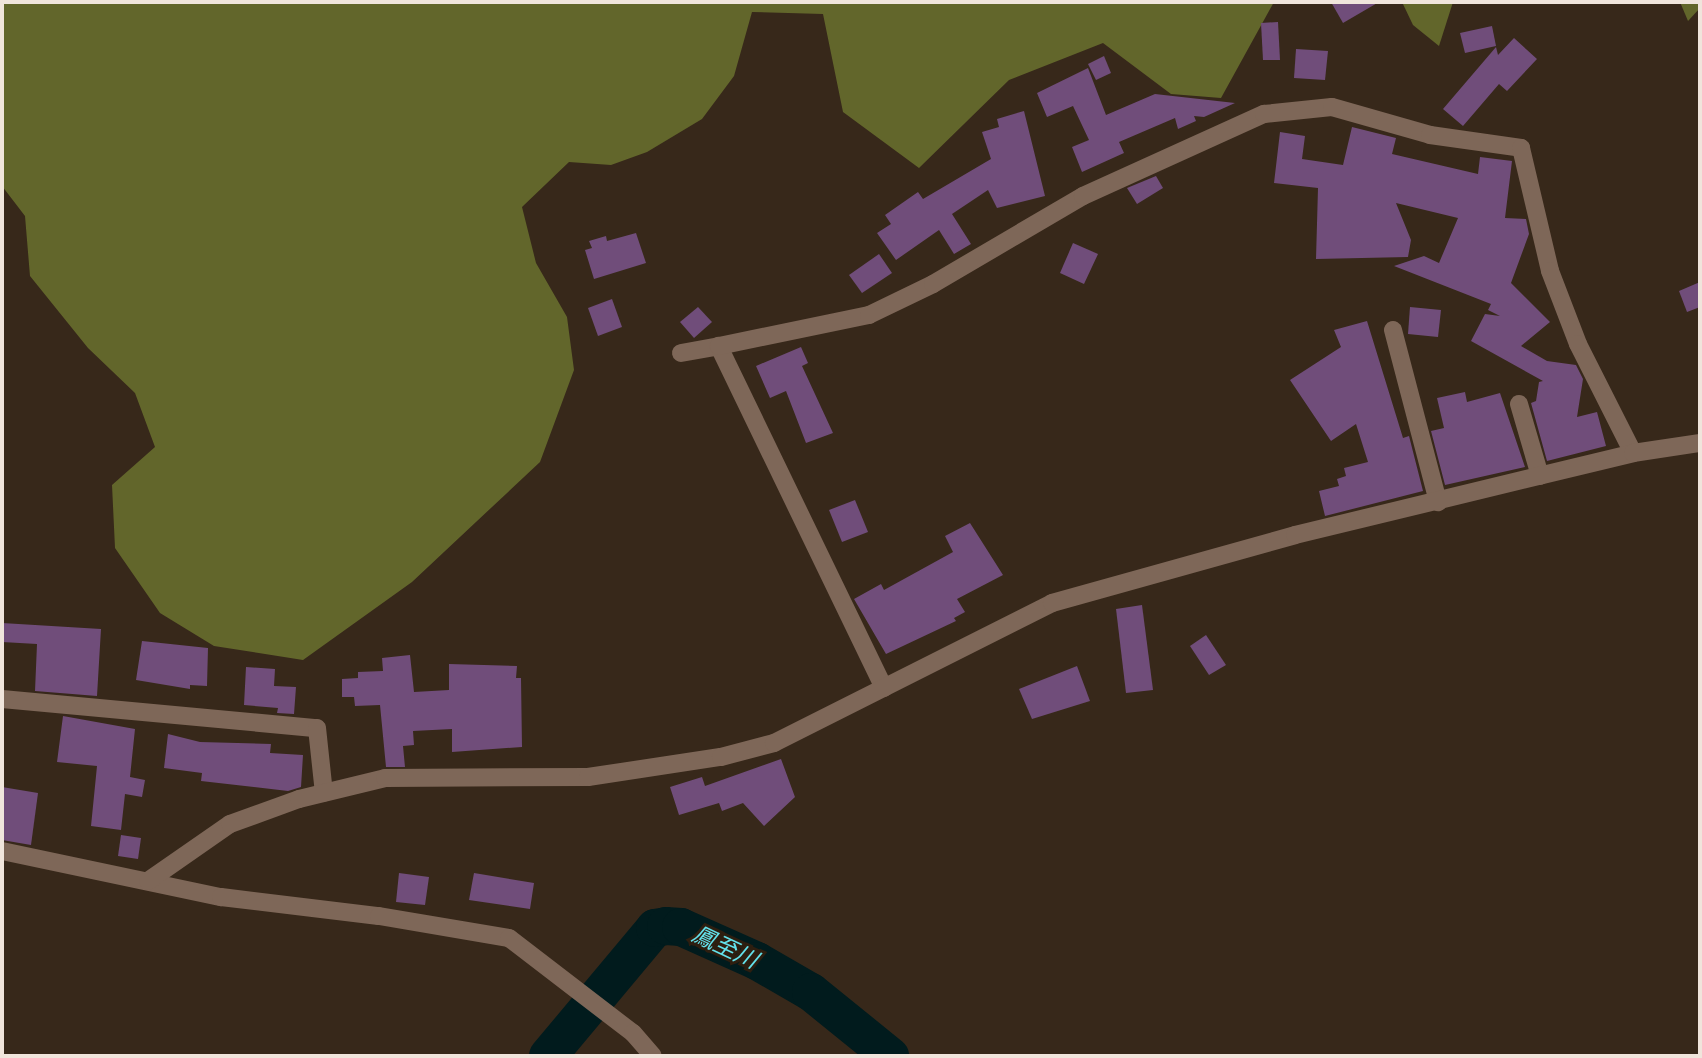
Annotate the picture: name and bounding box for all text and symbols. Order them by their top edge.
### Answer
water label: 鳳至川 [688,920,762,974]

